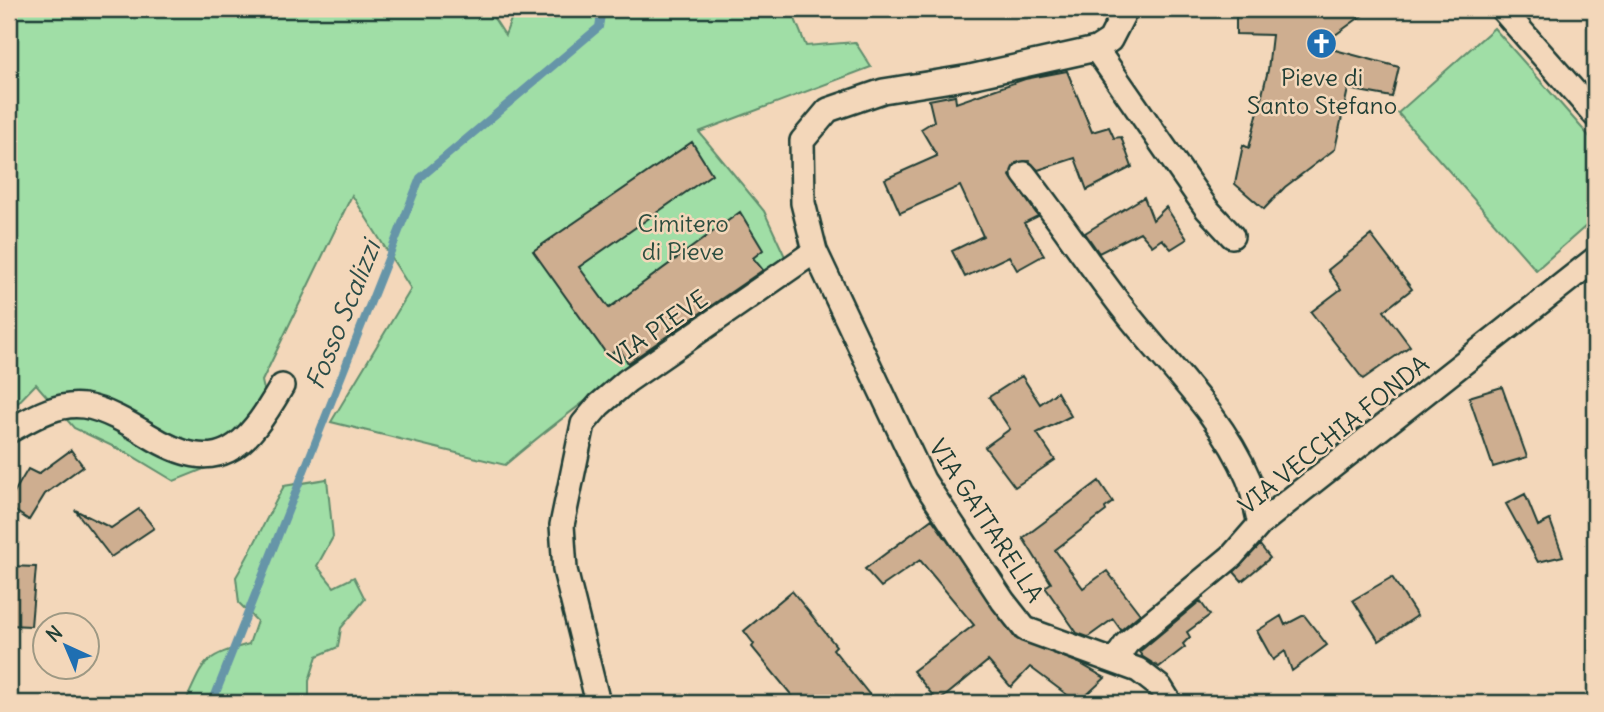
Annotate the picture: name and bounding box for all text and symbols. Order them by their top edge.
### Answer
church icon: Pieve di Santo Stefano [1305,27,1339,61]
place label: Pieve di Santo Stefano [1247,62,1397,120]
park label: Cimitero di Pieve [637,208,729,266]
water label: Fosso Scalizzi [298,233,388,394]
street label: VIA PIEVE [602,283,713,373]
street label: VIA VECCHIA FONDA [1232,348,1435,520]
street label: VIA GATTARELLA [923,433,1051,608]
north arrow [32,610,102,680]
text: N [41,621,67,647]

